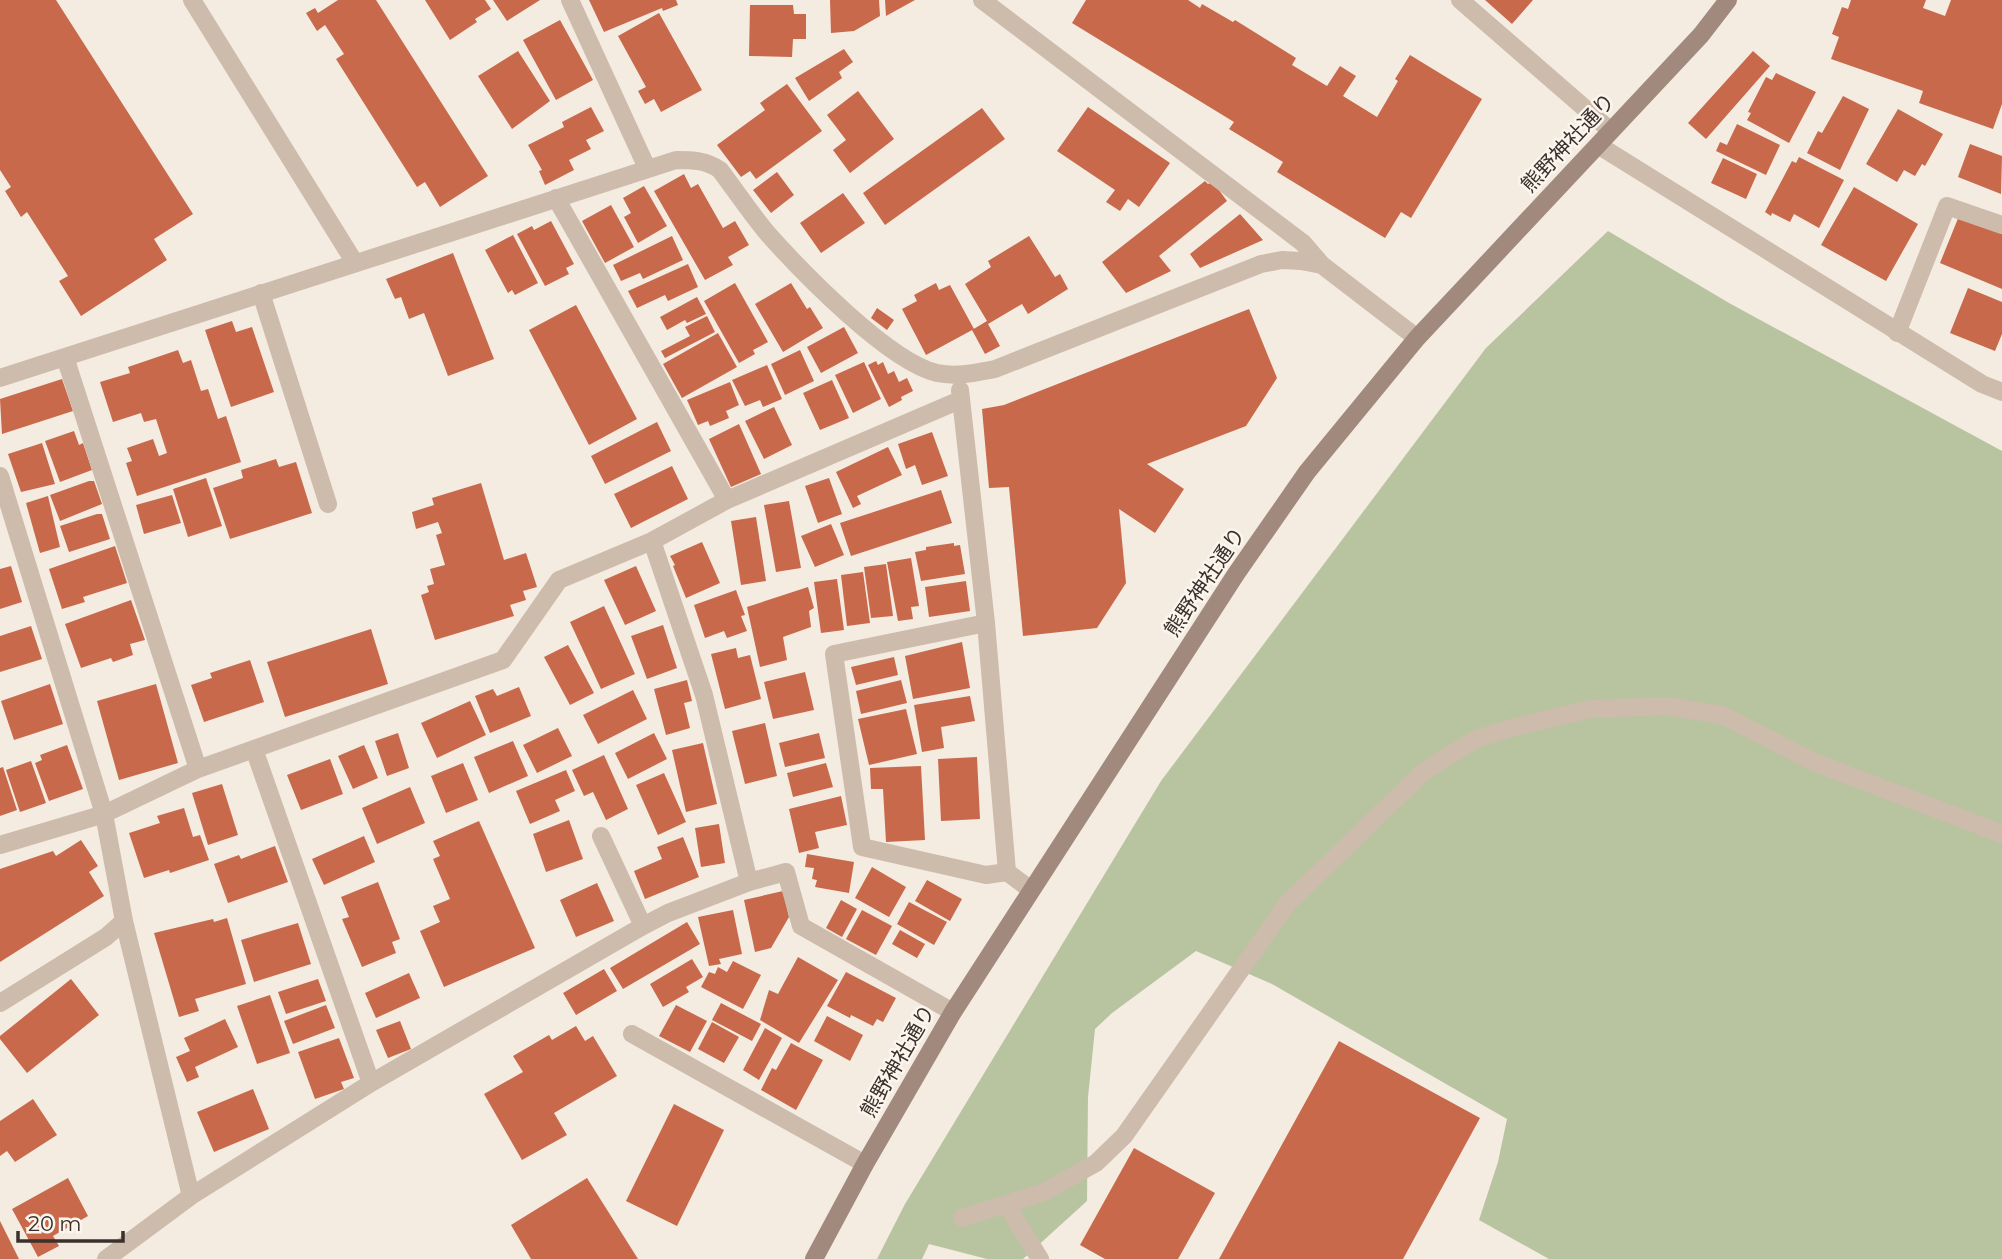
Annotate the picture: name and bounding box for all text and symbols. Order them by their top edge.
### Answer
street label: 熊野神社通り [1516,88,1620,197]
street label: 熊野神社通り [1159,523,1250,641]
street label: 熊野神社通り [855,1000,940,1122]
scale bar [18,1200,122,1244]
text: 20 m [28,1211,82,1236]

